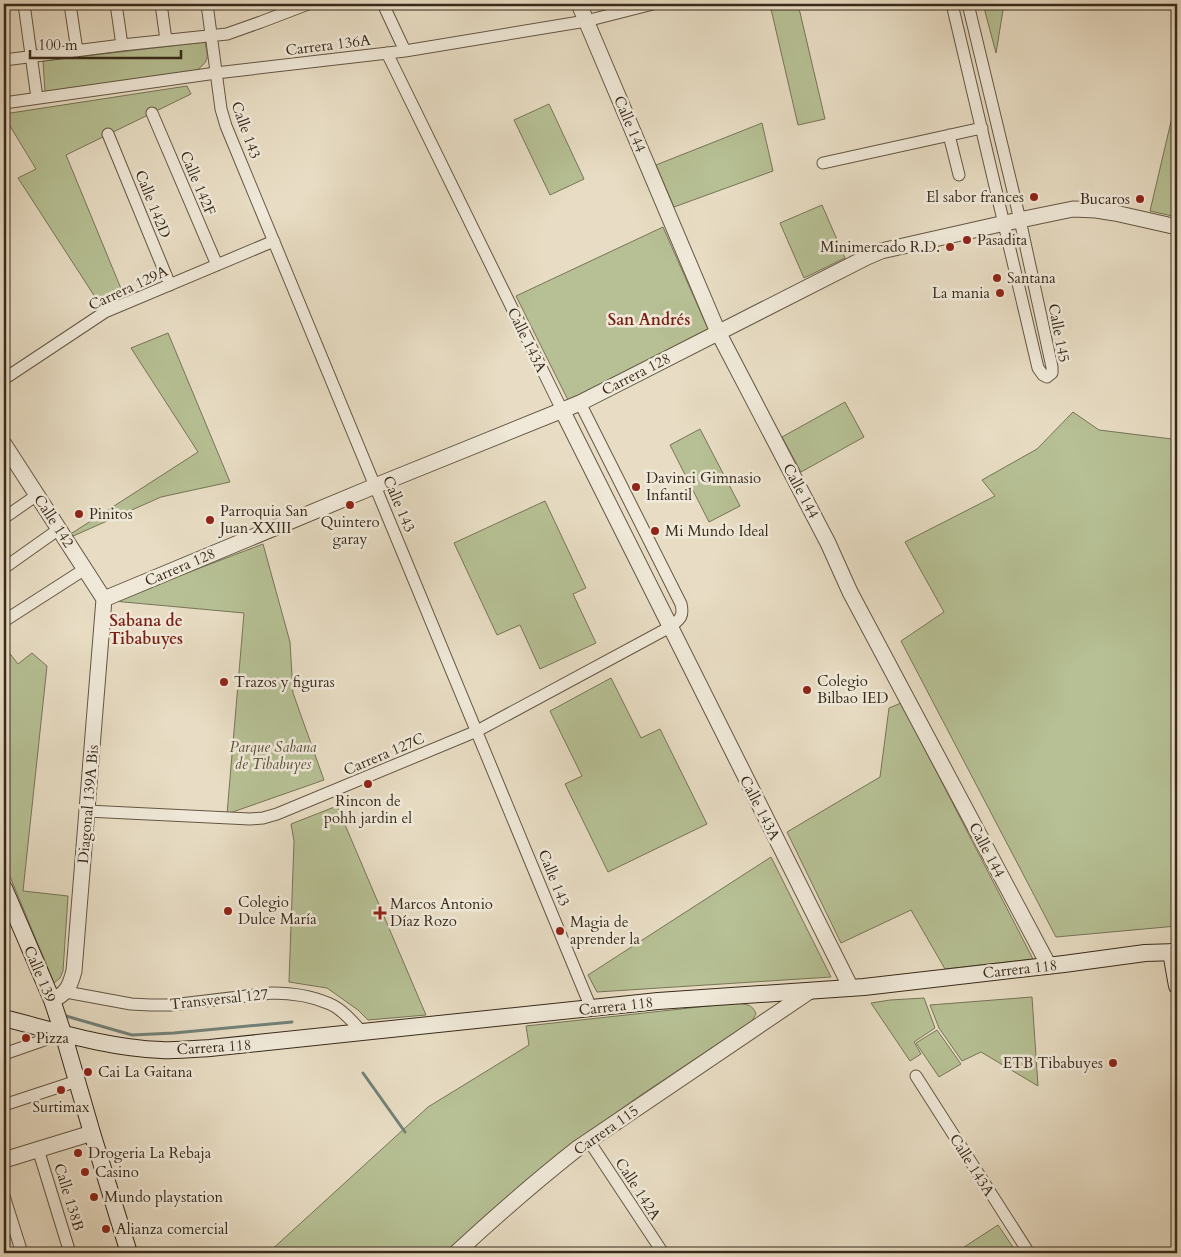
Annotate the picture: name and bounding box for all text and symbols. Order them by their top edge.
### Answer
scale bar [30,28,181,60]
street label: Carrera 136A [284,30,372,60]
text: 100 m [38,35,78,55]
street label: Calle 144 [609,93,651,156]
street label: Calle 143 [226,99,266,161]
street label: Calle 142F [176,148,220,218]
street label: Calle 142D [130,167,176,241]
place label: El sabor frances [926,187,1024,207]
place label: Bucaros [1080,189,1130,209]
marker: El sabor frances [1028,191,1040,203]
marker: Bucaros [1134,193,1146,205]
place label: Pasadita [977,230,1028,250]
marker: Pasadita [961,234,973,246]
place label: Minimercado R.D. [820,237,940,257]
marker: Minimercado R.D. [944,241,956,253]
street label: Carrera 129A [85,261,171,315]
place label: Santana [1007,268,1056,288]
marker: Santana [991,272,1003,284]
place label: La mania [932,283,991,303]
marker: La mania [994,287,1006,299]
street label: Calle 145 [1044,302,1074,364]
street label: Calle 143A [503,304,552,376]
district label: San Andrés [608,309,690,331]
street label: Carrera 128 [598,348,674,400]
street label: Calle 144 [778,460,824,522]
place label: Davinci Gimnasio Infantil [646,468,761,505]
street label: Calle 143 [378,473,420,535]
marker: Davinci Gimnasio Infantil [630,481,642,493]
street label: Calle 142 [29,491,79,552]
marker: Quintero garay [344,499,356,511]
place label: Parroquia San Juan XXIII [218,501,308,538]
place label: Pinitos [89,504,133,524]
marker: Pinitos [73,508,85,520]
place label: Quintero garay [320,512,380,549]
marker: Parroquia San Juan XXIII [204,514,216,526]
place label: Mi Mundo Ideal [665,521,769,541]
marker: Mi Mundo Ideal [649,525,661,537]
street label: Carrera 128 [142,543,218,591]
district label: Sabana de Tibabuyes [109,610,183,650]
place label: Colegio Bilbao IED [817,671,888,708]
place label: Trazos y figuras [234,672,335,692]
marker: Trazos y figuras [218,676,230,688]
marker: Colegio Bilbao IED [801,684,813,696]
street label: Carrera 127C [340,728,428,780]
park label: Parque Sabana de Tibabuyes [229,737,317,774]
street label: Diagonal 139A Bis [73,744,103,864]
street label: Calle 143A [735,772,785,844]
marker: Rincon de pohh jardin el [362,778,374,790]
place label: Rincon de pohh jardin el [324,791,412,828]
street label: Calle 144 [964,819,1010,881]
street label: Calle 143 [534,847,574,909]
place label: Colegio Dulce María [238,892,317,929]
place label: Marcos Antonio Díaz Rozo [390,894,493,931]
marker: Colegio Dulce María [222,905,234,917]
marker: Marcos Antonio Díaz Rozo [374,907,386,919]
place label: Magia de aprender la [570,912,640,949]
marker: Magia de aprender la [554,925,566,937]
street label: Calle 139 [19,943,61,1006]
street label: Carrera 118 [982,955,1058,983]
street label: Transversal 127 [169,984,269,1014]
street label: Carrera 118 [578,992,654,1020]
place label: Pizza [36,1028,69,1048]
marker: Pizza [20,1032,32,1044]
street label: Carrera 118 [176,1034,252,1060]
place label: ETB Tibabuyes [1003,1053,1103,1073]
marker: ETB Tibabuyes [1107,1057,1119,1069]
place label: Cai La Gaitana [98,1062,193,1082]
marker: Cai La Gaitana [82,1066,94,1078]
marker: Surtimax [55,1084,67,1096]
place label: Surtimax [33,1097,90,1117]
street label: Carrera 115 [570,1100,642,1160]
street label: Calle 143A [945,1130,999,1200]
place label: Drogeria La Rebaja [88,1143,212,1163]
marker: Drogeria La Rebaja [72,1147,84,1159]
street label: Calle 142A [611,1154,666,1224]
street label: Calle 138B [49,1161,89,1233]
place label: Casino [95,1162,139,1182]
marker: Casino [79,1166,91,1178]
place label: Mundo playstation [104,1187,224,1207]
marker: Mundo playstation [88,1191,100,1203]
place label: Alianza comercial [116,1219,228,1239]
marker: Alianza comercial [100,1223,112,1235]

